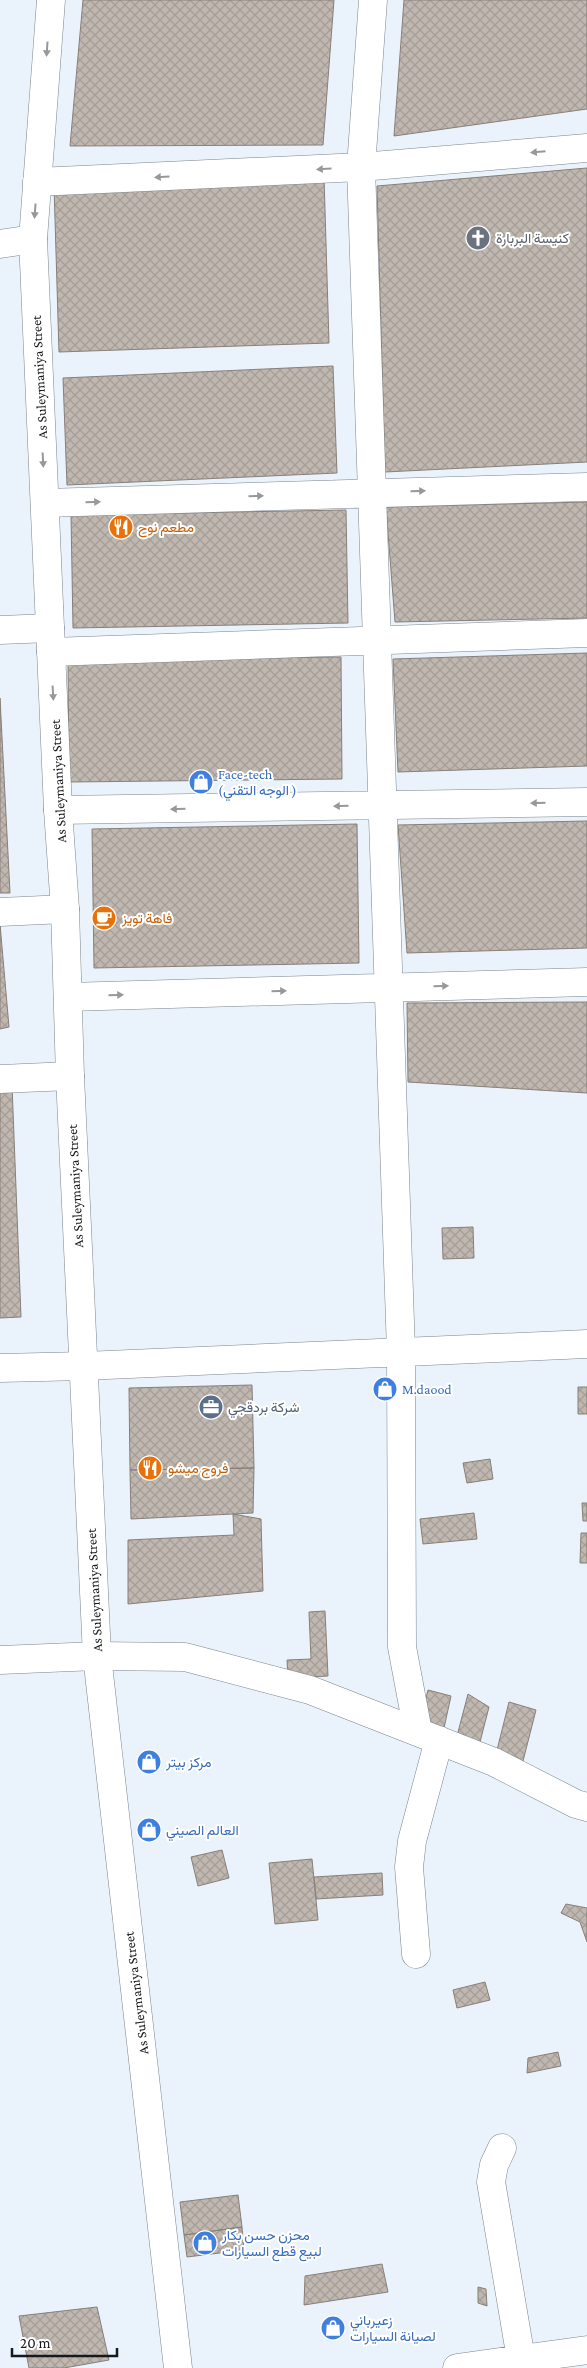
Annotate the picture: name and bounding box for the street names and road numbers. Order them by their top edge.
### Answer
street label: As Suleymaniya Street [28,315,50,439]
street label: As Suleymaniya Street [47,719,69,843]
street label: As Suleymaniya Street [64,1124,86,1248]
street label: As Suleymaniya Street [83,1528,105,1652]
street label: As Suleymaniya Street [120,1930,151,2055]

